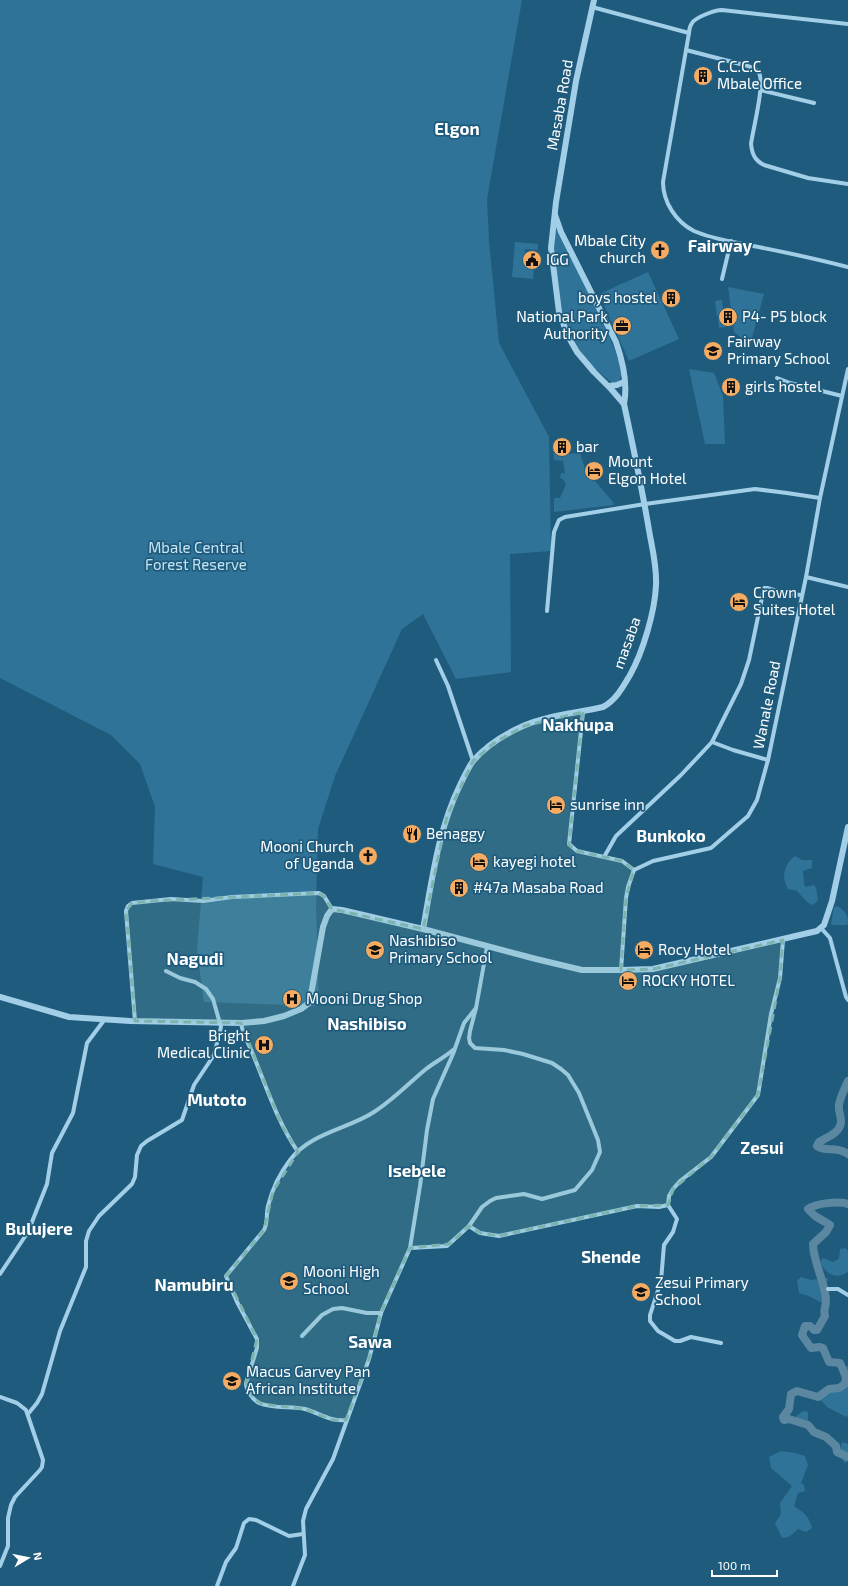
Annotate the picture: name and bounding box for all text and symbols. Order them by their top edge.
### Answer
place label: C.C.C.C Mbale Office [717,57,802,92]
street label: Masaba Road [542,58,576,152]
building icon: C.C.C.C Mbale Office [692,65,714,87]
district label: Elgon [434,118,480,138]
place label: Mbale City church [574,231,646,266]
district label: Fairway [688,235,753,256]
church icon: Mbale City church [649,239,671,261]
public building icon: IGG [521,249,543,271]
place label: IGG [546,250,569,268]
building icon: boys hostel [660,287,682,309]
place label: boys hostel [578,288,658,306]
building icon: P4- P5 block [717,306,739,328]
place label: National Park Authority [516,307,608,342]
place label: P4- P5 block [742,307,827,325]
office icon: National Park Authority [611,315,633,337]
place label: Fairway Primary School [727,332,830,367]
school or university icon: Fairway Primary School [702,340,724,362]
building icon: girls hostel [720,376,742,398]
place label: girls hostel [745,377,822,395]
building icon: bar [551,436,573,458]
place label: bar [576,437,599,455]
place label: Mount Elgon Hotel [608,452,687,487]
hotel icon: Mount Elgon Hotel [583,460,605,482]
park label: Mbale Central Forest Reserve [145,538,247,573]
place label: Crown Suites Hotel [753,583,836,618]
hotel icon: Crown Suites Hotel [728,591,750,613]
street label: masaba [608,614,644,671]
street label: Wanale Road [749,659,783,751]
district label: Nakhupa [542,714,614,734]
hotel icon: sunrise inn [545,794,567,816]
place label: sunrise inn [570,795,645,813]
restaurant icon: Benaggy [401,823,423,845]
place label: Benaggy [426,824,485,842]
district label: Bunkoko [636,825,706,845]
place label: Mooni Church of Uganda [260,837,354,872]
church icon: Mooni Church of Uganda [357,845,379,867]
hotel icon: kayegi hotel [468,851,490,873]
place label: kayegi hotel [493,852,576,870]
building icon: #47a Masaba Road [448,877,470,899]
place label: #47a Masaba Road [473,878,604,896]
place label: Nashibiso Primary School [389,931,492,966]
school or university icon: Nashibiso Primary School [364,939,386,961]
hotel icon: Rocy Hotel [633,939,655,961]
place label: Rocy Hotel [658,940,731,958]
district label: Nagudi [167,948,223,968]
hotel icon: ROCKY HOTEL [617,970,639,992]
place label: ROCKY HOTEL [642,971,735,989]
hospital icon: Mooni Drug Shop [281,988,303,1010]
place label: Mooni Drug Shop [306,989,423,1007]
district label: Nashibiso [327,1013,407,1033]
place label: Bright Medical Clinic [157,1026,250,1061]
hospital icon: Bright Medical Clinic [253,1034,275,1056]
district label: Mutoto [187,1089,247,1109]
district label: Zesui [740,1137,784,1157]
district label: Isebele [388,1160,446,1180]
district label: Bulujere [5,1218,73,1239]
district label: Shende [581,1246,641,1266]
place label: Mooni High School [303,1262,380,1297]
school or university icon: Mooni High School [278,1270,300,1292]
place label: Zesui Primary School [655,1273,749,1308]
district label: Namubiru [154,1274,234,1294]
school or university icon: Zesui Primary School [630,1281,652,1303]
district label: Sawa [348,1331,392,1351]
place label: Macus Garvey Pan African Institute [246,1362,370,1397]
school or university icon: Macus Garvey Pan African Institute [221,1370,243,1392]
north arrow [8,1538,48,1578]
text: N [31,1551,45,1561]
scale bar [712,1552,777,1578]
text: 100 m [718,1558,750,1572]

